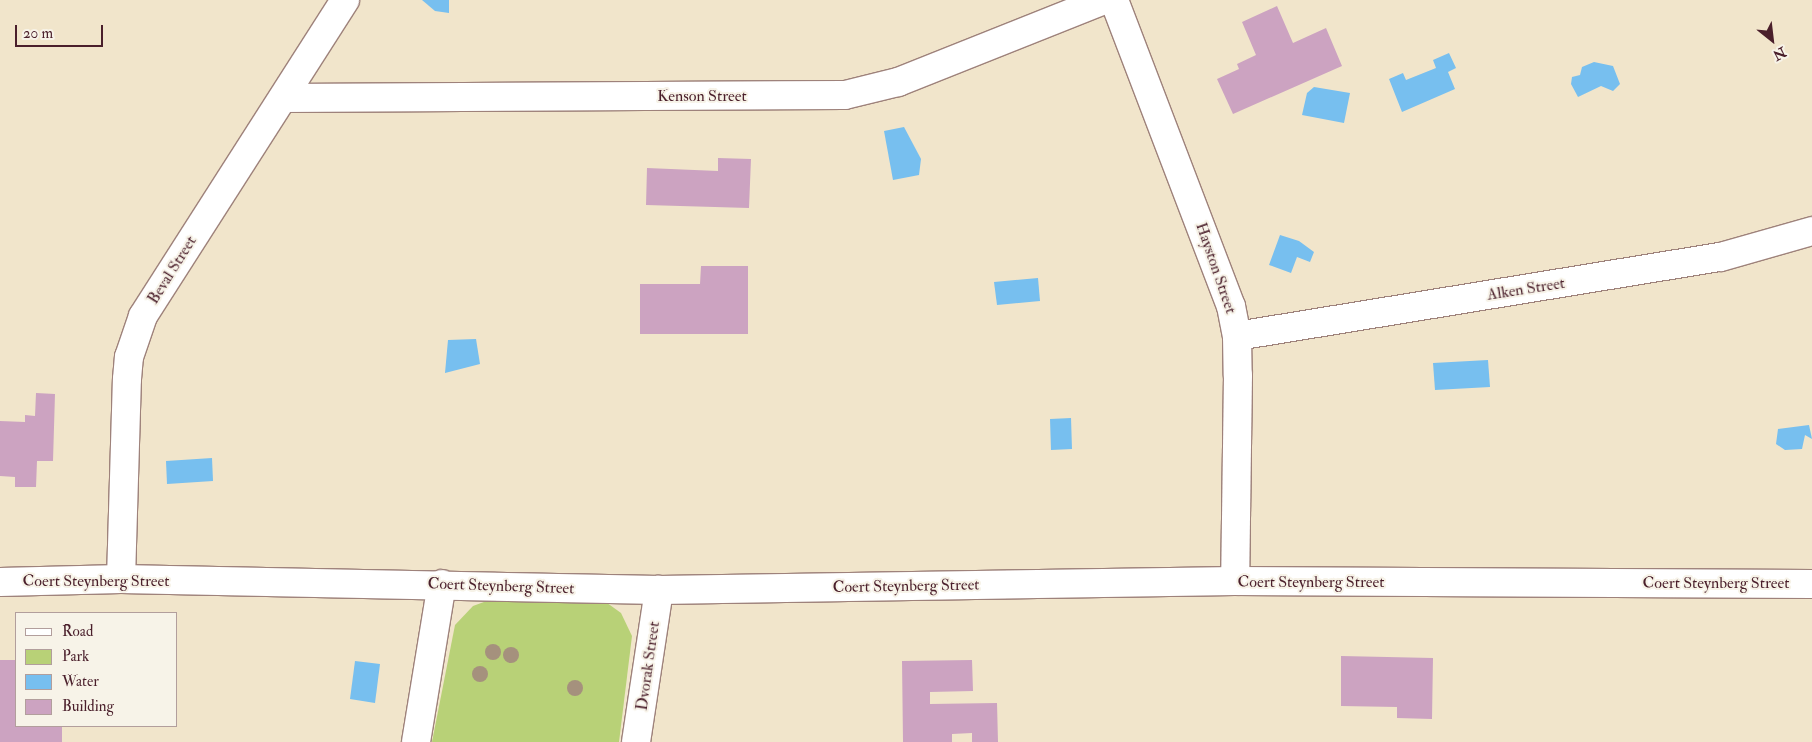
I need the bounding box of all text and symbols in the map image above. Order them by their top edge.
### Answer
scale bar [18,15,105,47]
north arrow [1747,15,1797,65]
text: 20 m [23,24,53,43]
text: N [1770,43,1789,64]
street label: Kenson Street [657,86,747,106]
street label: Hayston Street [1191,220,1241,316]
street label: Beval Street [144,232,200,308]
street label: Alken Street [1486,273,1566,305]
street label: Coert Steynberg Street [23,571,169,591]
street label: Coert Steynberg Street [1238,572,1384,592]
street label: Coert Steynberg Street [1643,573,1789,593]
street label: Coert Steynberg Street [427,574,575,598]
street label: Coert Steynberg Street [832,575,980,597]
legend [15,612,178,727]
street label: Dvorak Street [632,620,664,712]
text: Road [62,622,93,641]
text: Park [62,647,89,666]
text: Water [62,672,99,691]
text: Building [62,697,114,716]

